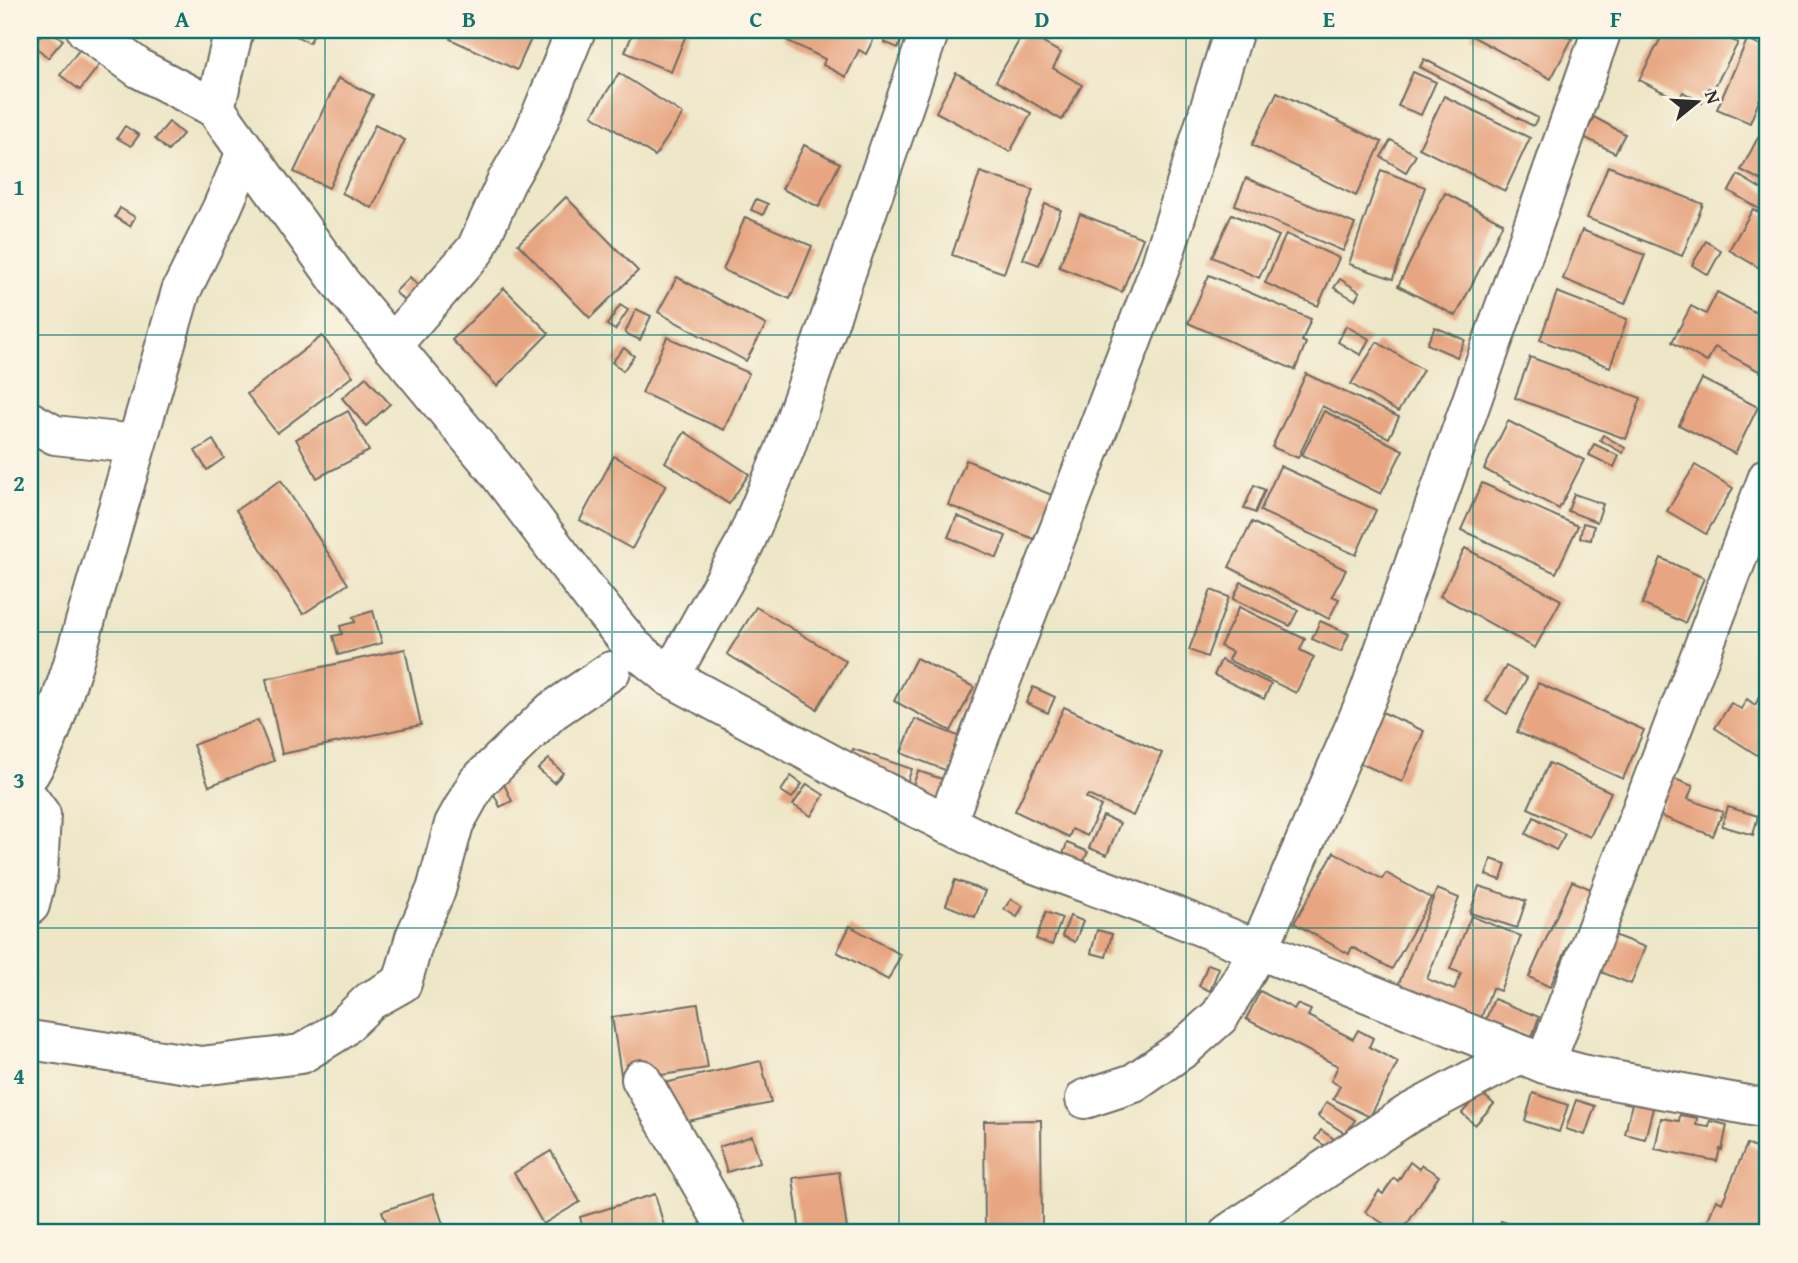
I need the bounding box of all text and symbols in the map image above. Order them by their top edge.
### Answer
text: A [175,2,190,35]
text: B [462,2,476,35]
text: C [749,2,763,35]
text: D [1035,2,1050,35]
text: E [1323,2,1335,35]
text: F [1610,2,1622,35]
north arrow [1661,66,1731,136]
text: N [1698,86,1729,107]
text: 1 [13,170,25,203]
text: 2 [13,466,25,499]
text: 3 [13,763,25,796]
text: 4 [13,1059,25,1092]

